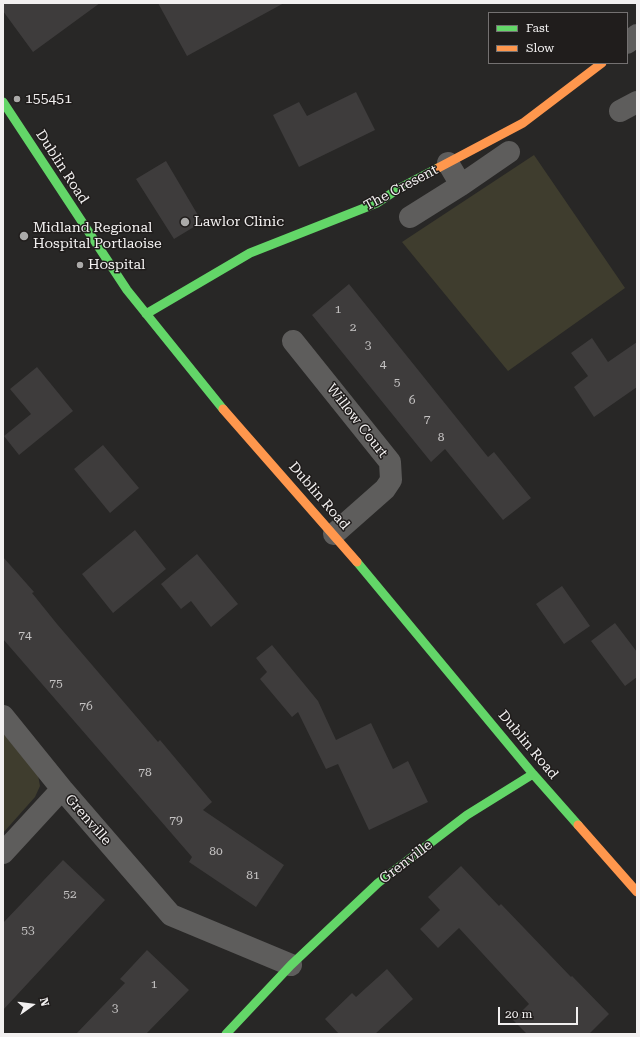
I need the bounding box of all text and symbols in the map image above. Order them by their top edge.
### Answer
legend [488,12,628,64]
text: Fast [526,21,549,35]
text: Slow [526,41,554,55]
place label: 155451 [25,91,72,107]
marker: 155451 [12,94,22,104]
street label: Dublin Road [32,127,92,207]
street label: The Cresent [361,161,441,215]
place label: Lawlor Clinic [194,214,284,230]
marker: Lawlor Clinic [179,216,191,228]
place label: Midland Regional Hospital Portlaoise [33,220,162,252]
marker: Midland Regional Hospital Portlaoise [18,230,30,242]
place label: Hospital [88,257,145,273]
marker: Hospital [75,260,85,270]
house number: 1 [335,302,341,316]
house number: 2 [350,320,356,334]
house number: 3 [365,338,371,352]
house number: 4 [380,357,386,371]
house number: 5 [394,375,400,389]
street label: Willow Court [323,381,391,461]
house number: 6 [409,393,415,407]
house number: 7 [424,412,430,426]
house number: 8 [438,430,444,444]
street label: Dublin Road [285,459,353,533]
house number: 74 [18,628,32,642]
house number: 75 [49,676,63,690]
house number: 76 [79,699,93,713]
street label: Dublin Road [494,707,562,783]
house number: 78 [138,765,152,779]
street label: Grenville [61,791,115,849]
house number: 79 [169,813,183,827]
street label: Grenville [376,837,436,887]
house number: 80 [209,844,223,858]
house number: 81 [246,868,260,882]
house number: 52 [63,887,77,901]
house number: 53 [21,923,35,937]
house number: 1 [151,977,157,991]
north arrow [12,985,52,1025]
text: N [37,996,51,1008]
scale bar [500,999,580,1025]
house number: 3 [112,1001,118,1015]
text: 20 m [505,1007,532,1021]

